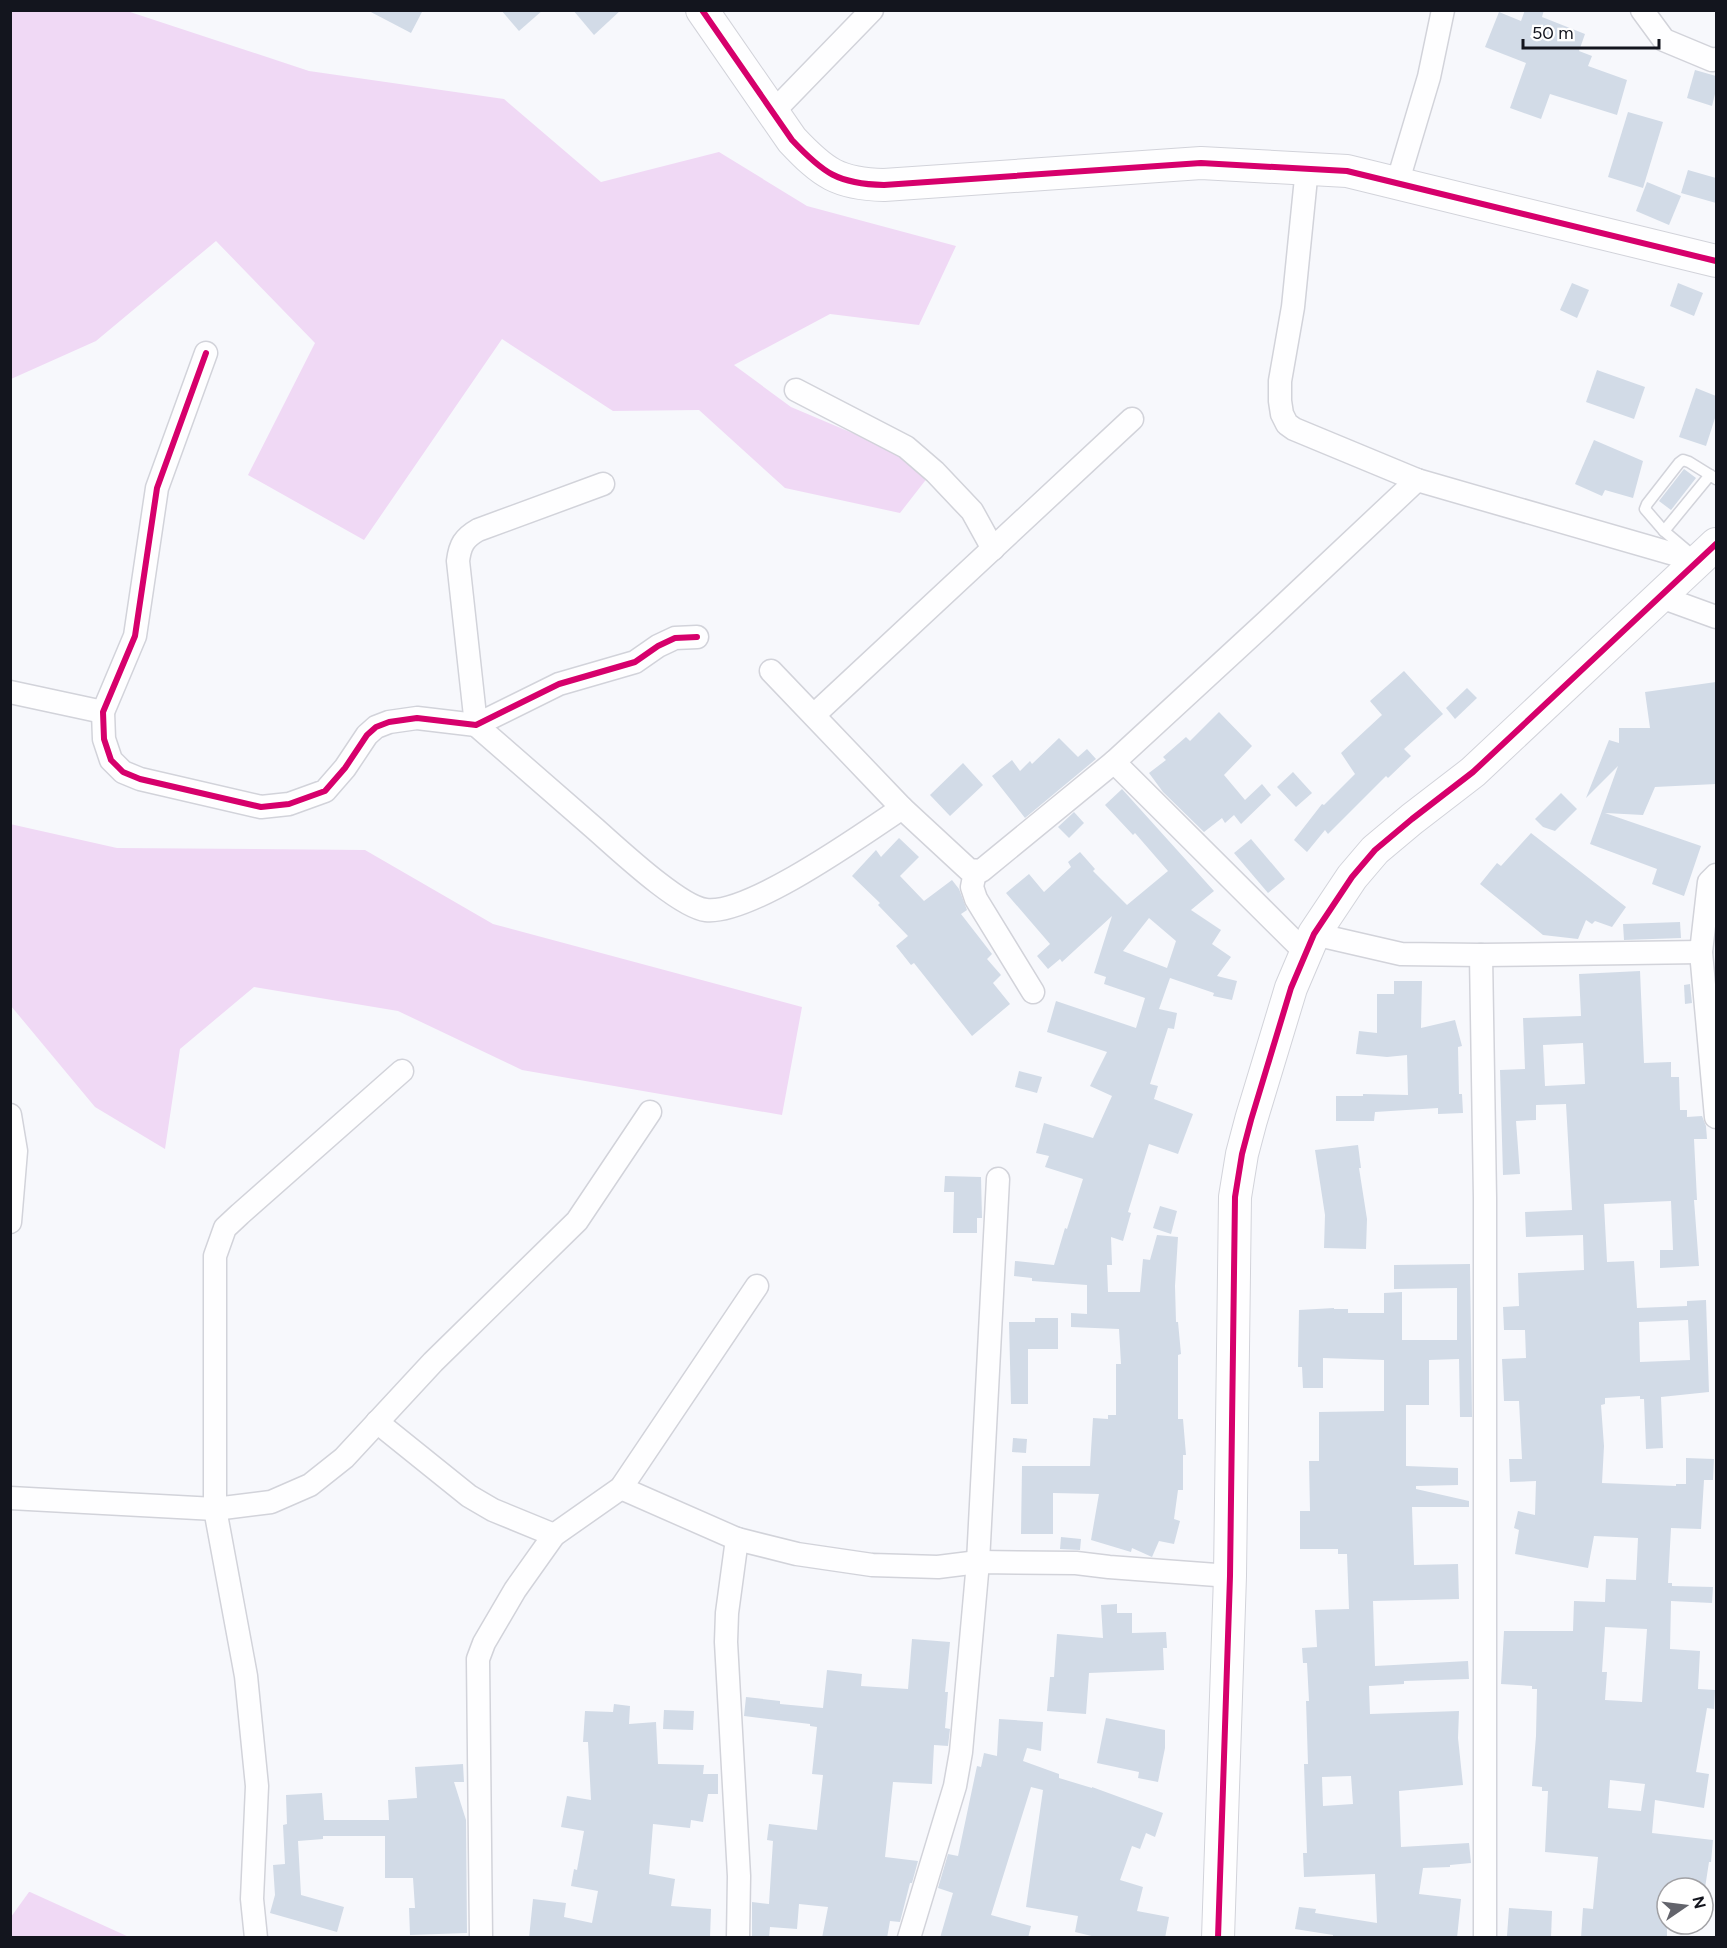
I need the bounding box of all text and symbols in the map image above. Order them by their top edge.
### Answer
scale bar [1523,12,1660,50]
text: 50 m [1532,22,1574,44]
north arrow [1655,1876,1715,1936]
text: N [1688,1894,1710,1911]

